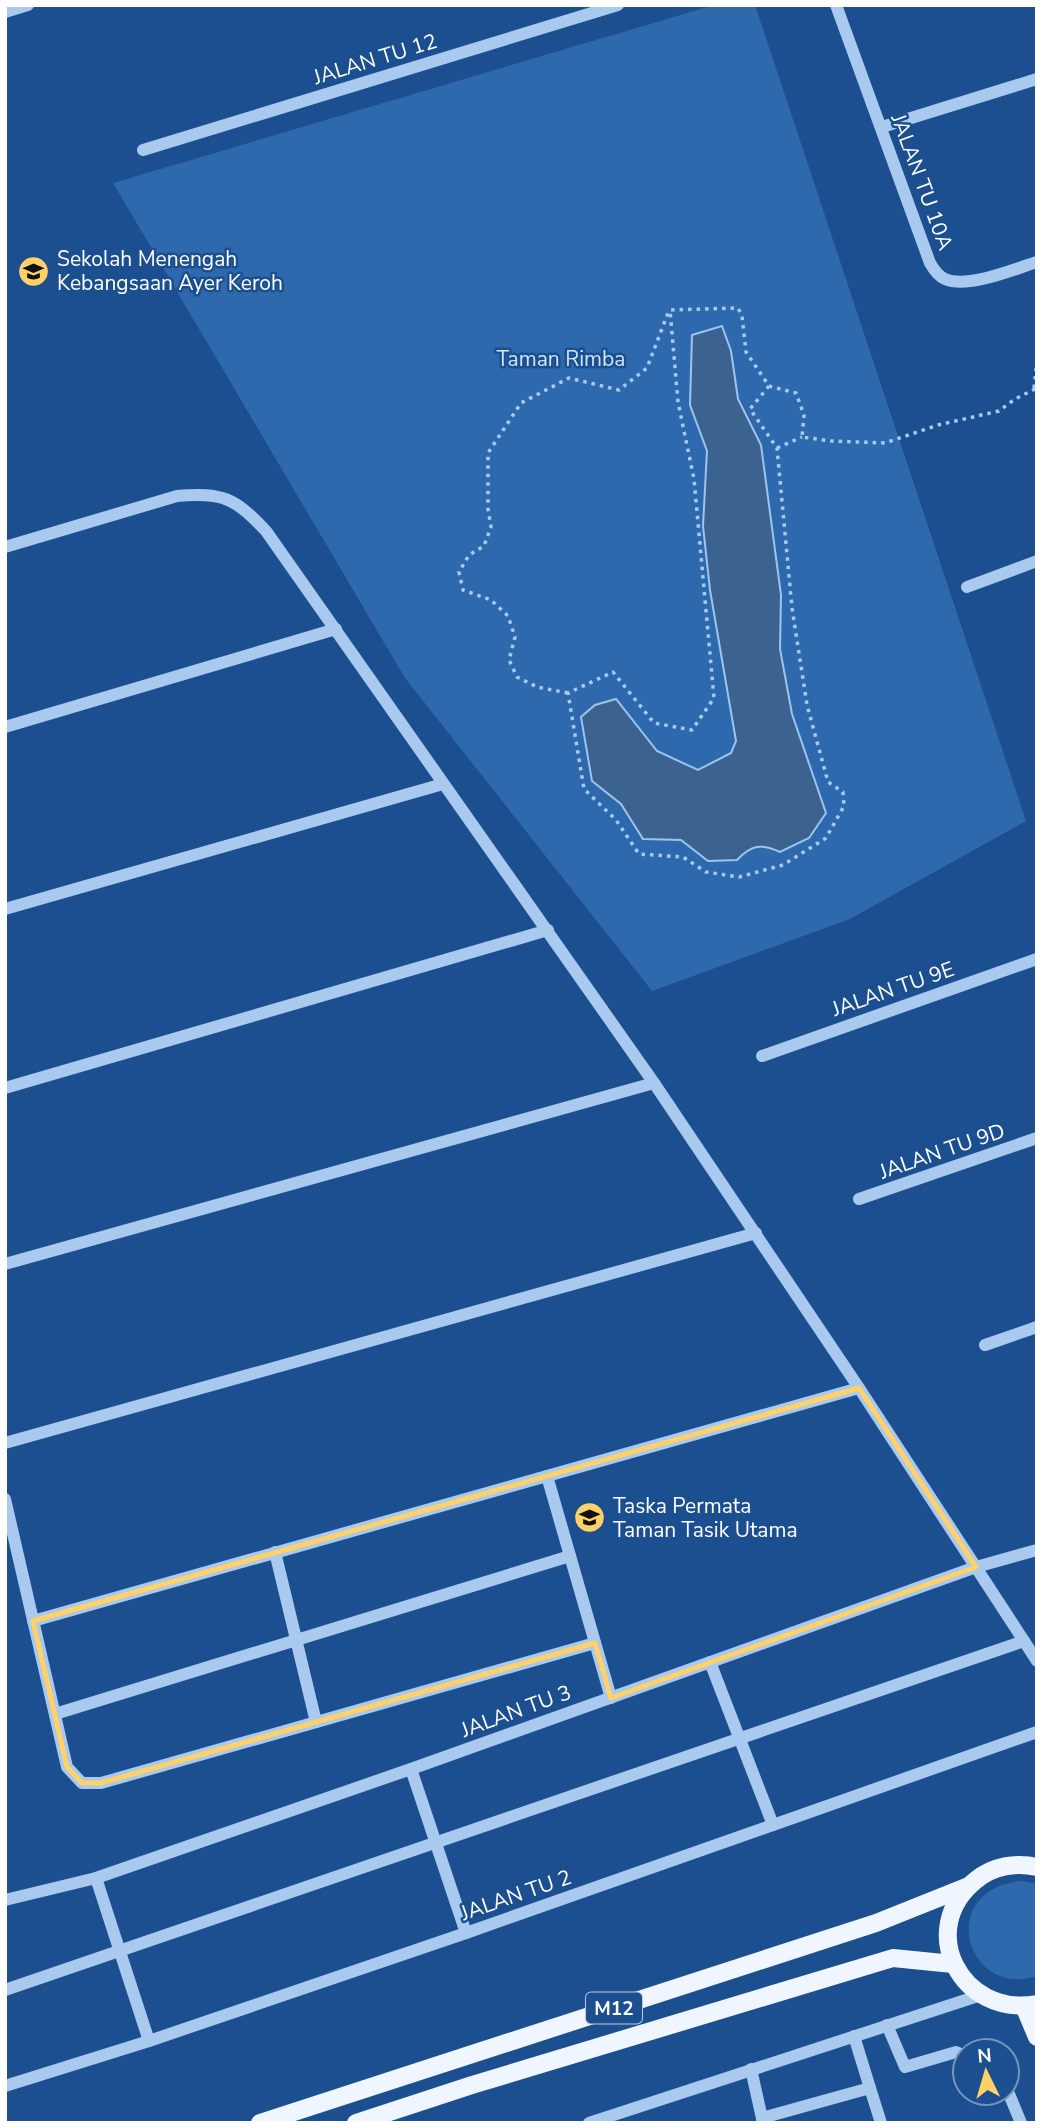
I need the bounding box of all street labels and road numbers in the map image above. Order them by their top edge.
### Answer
street label: JALAN TU 12 [309,27,440,91]
street label: JALAN TU 10A [884,109,960,254]
street label: JALAN TU 9E [827,955,958,1023]
street label: JALAN TU 9D [875,1116,1008,1186]
street label: JALAN TU 3 [456,1678,575,1744]
street label: JALAN TU 2 [456,1863,575,1927]
road number: M12 [586,1992,642,2024]

